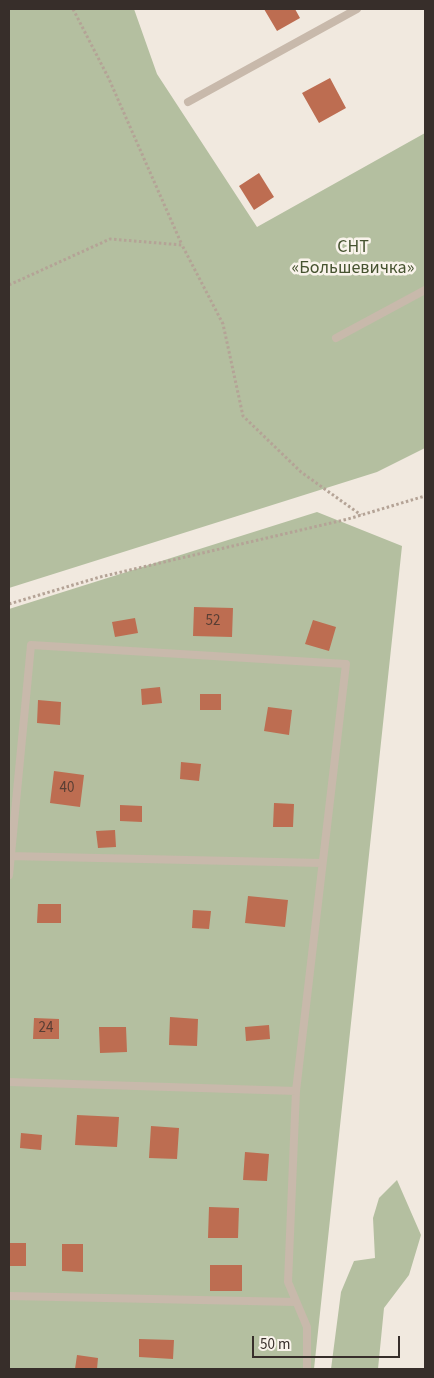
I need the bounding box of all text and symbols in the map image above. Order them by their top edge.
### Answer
park label: СНТ «Большевичка» [292,237,414,280]
house number: 52 [206,613,220,631]
house number: 40 [60,780,74,798]
house number: 24 [39,1020,53,1038]
scale bar [254,1326,402,1358]
text: 50 m [260,1334,290,1355]

